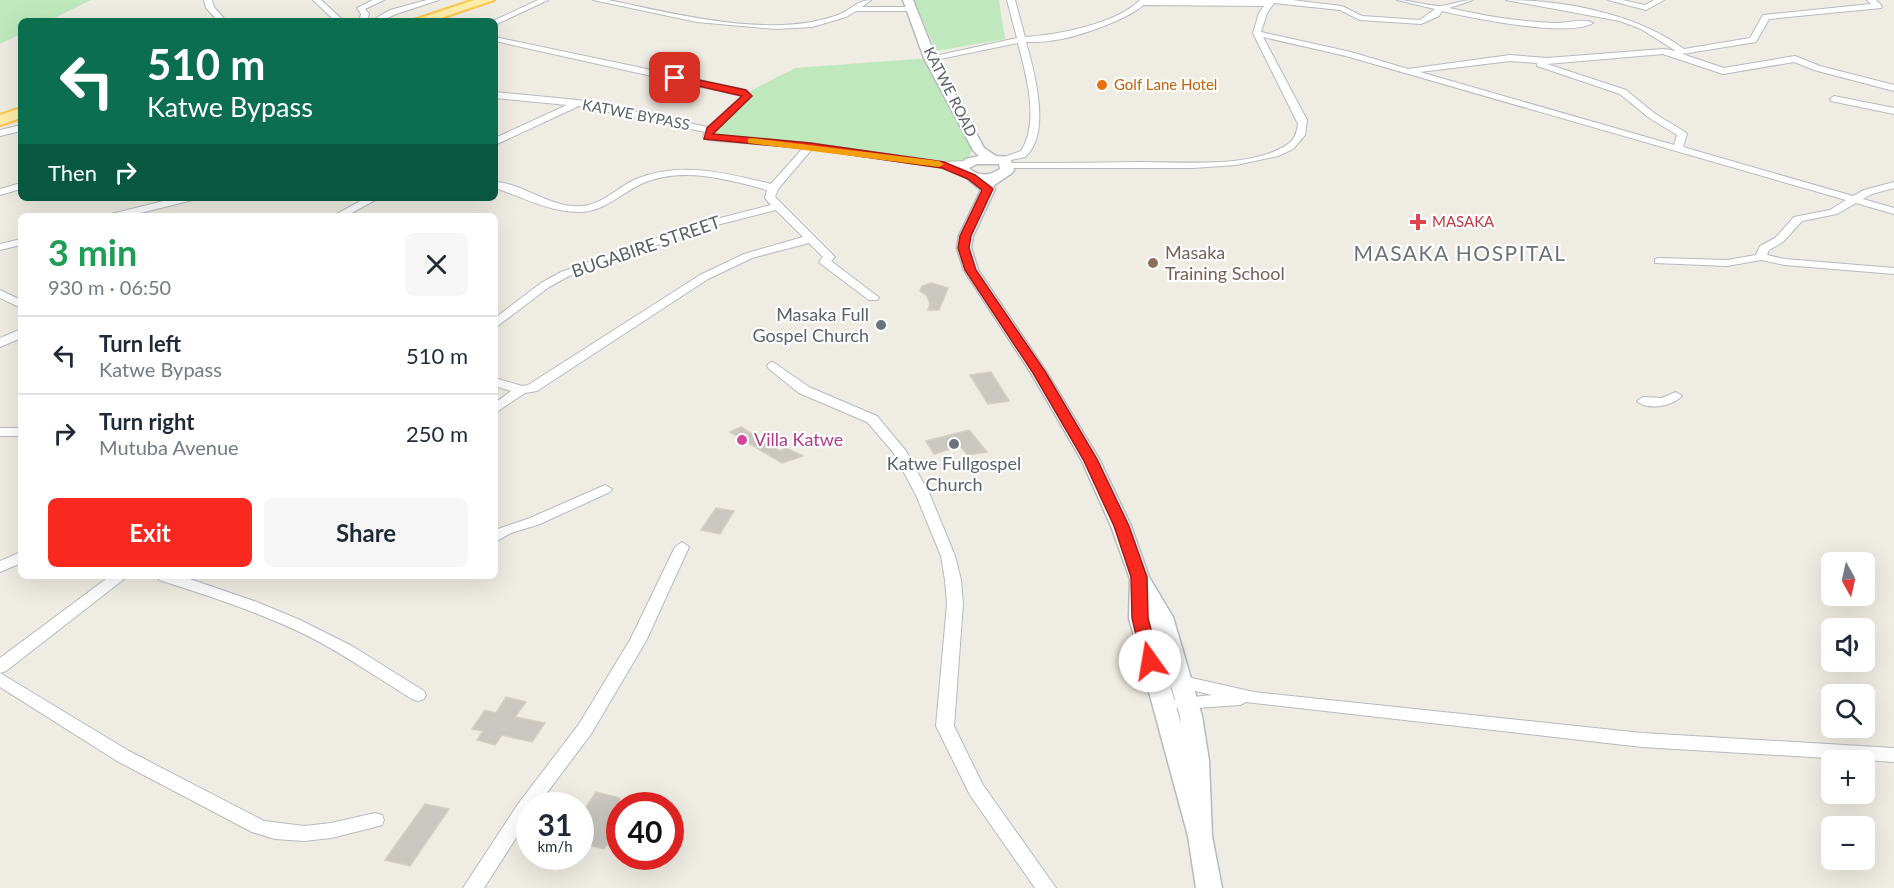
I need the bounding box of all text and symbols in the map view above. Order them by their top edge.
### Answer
text: 510 m [147,39,265,89]
icon: left [48,42,126,120]
street label: KATWE ROAD [921,44,981,140]
pin [649,52,700,103]
icon: arrive [658,61,691,94]
place label: Golf Lane Hotel [1114,75,1217,93]
marker: Golf Lane Hotel [1095,78,1109,92]
text: Katwe Bypass [147,90,313,123]
street label: KATWE BYPASS [581,95,692,133]
icon: right [109,156,142,189]
text: Then [48,159,97,186]
street label: BUGABIRE STREET [568,210,723,282]
place label: MASAKA [1432,212,1495,230]
marker: MASAKA [1409,213,1427,231]
text: 3 min [48,230,137,274]
button: close [405,233,468,296]
district label: MASAKA HOSPITAL [1353,240,1567,265]
place label: Masaka Training School [1165,241,1285,284]
marker: Masaka Training School [1146,256,1160,270]
text: 930 m · 06:50 [48,275,171,299]
place label: Masaka Full Gospel Church [753,303,869,346]
marker: Masaka Full Gospel Church [874,318,888,332]
text: Turn left [99,330,181,357]
icon: left [48,339,81,372]
text: 510 m [406,342,468,369]
text: Katwe Bypass [99,357,222,381]
text: Turn right [99,408,194,435]
icon: right [48,417,81,450]
text: 250 m [406,420,468,447]
place label: Villa Katwe [754,428,843,450]
marker: Villa Katwe [735,433,749,447]
text: Mutuba Avenue [99,435,239,459]
marker: Katwe Fullgospel Church [947,437,961,451]
place label: Katwe Fullgospel Church [887,452,1021,495]
button: Exit [48,498,252,567]
button: Share [264,498,468,567]
north arrow [1821,552,1875,606]
map controls [1821,552,1875,870]
button: sound [1821,618,1875,672]
position arrow [1118,629,1182,693]
button: search [1821,684,1875,738]
button: + [1821,750,1875,804]
speed limit sign: 40 [606,792,684,870]
text: 31 [538,806,572,842]
button: − [1821,816,1875,870]
text: km/h [537,837,573,855]

